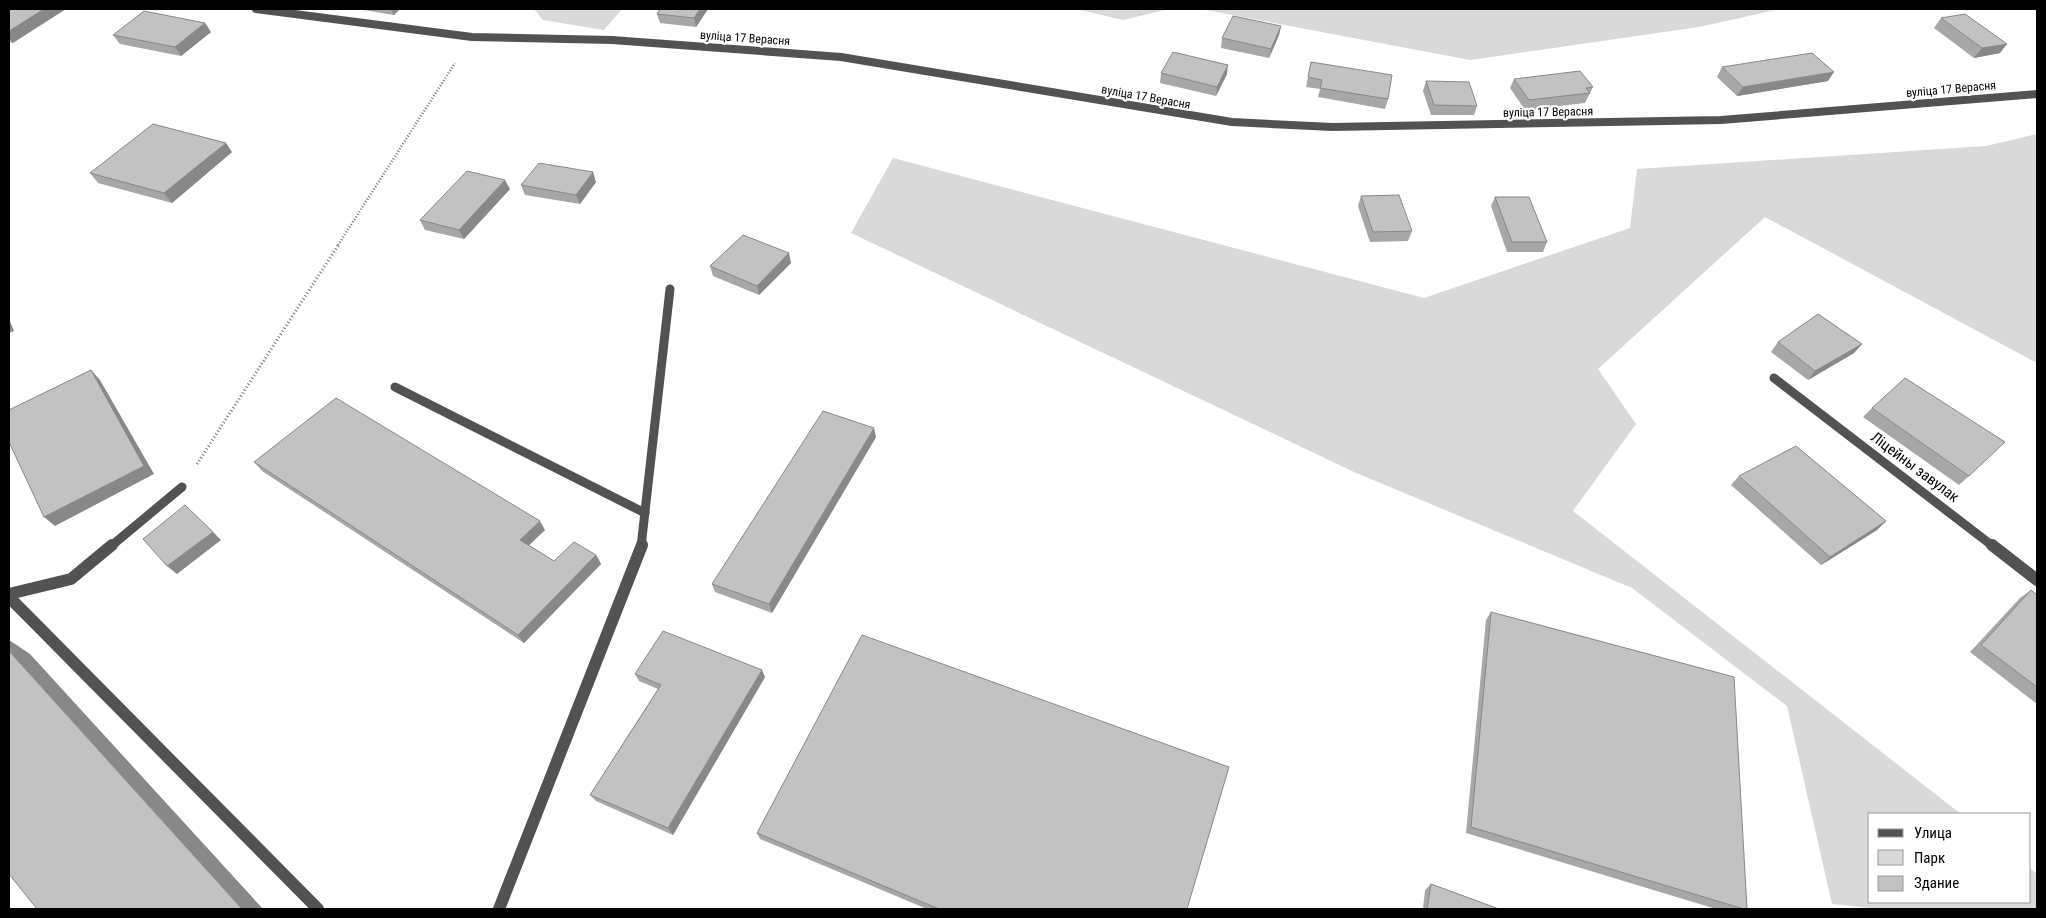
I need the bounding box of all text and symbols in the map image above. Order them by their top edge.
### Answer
street label: вуліца 17 Верасня [699,28,791,48]
street label: вуліца 17 Верасня [1905,78,1997,100]
street label: вуліца 17 Верасня [1100,82,1192,112]
street label: вуліца 17 Верасня [1503,104,1593,120]
street label: Ліцейны завулак [1867,428,1963,506]
legend [1868,813,2031,903]
text: Улица [1914,824,1952,842]
text: Парк [1914,849,1945,867]
text: Здание [1914,874,1959,892]

